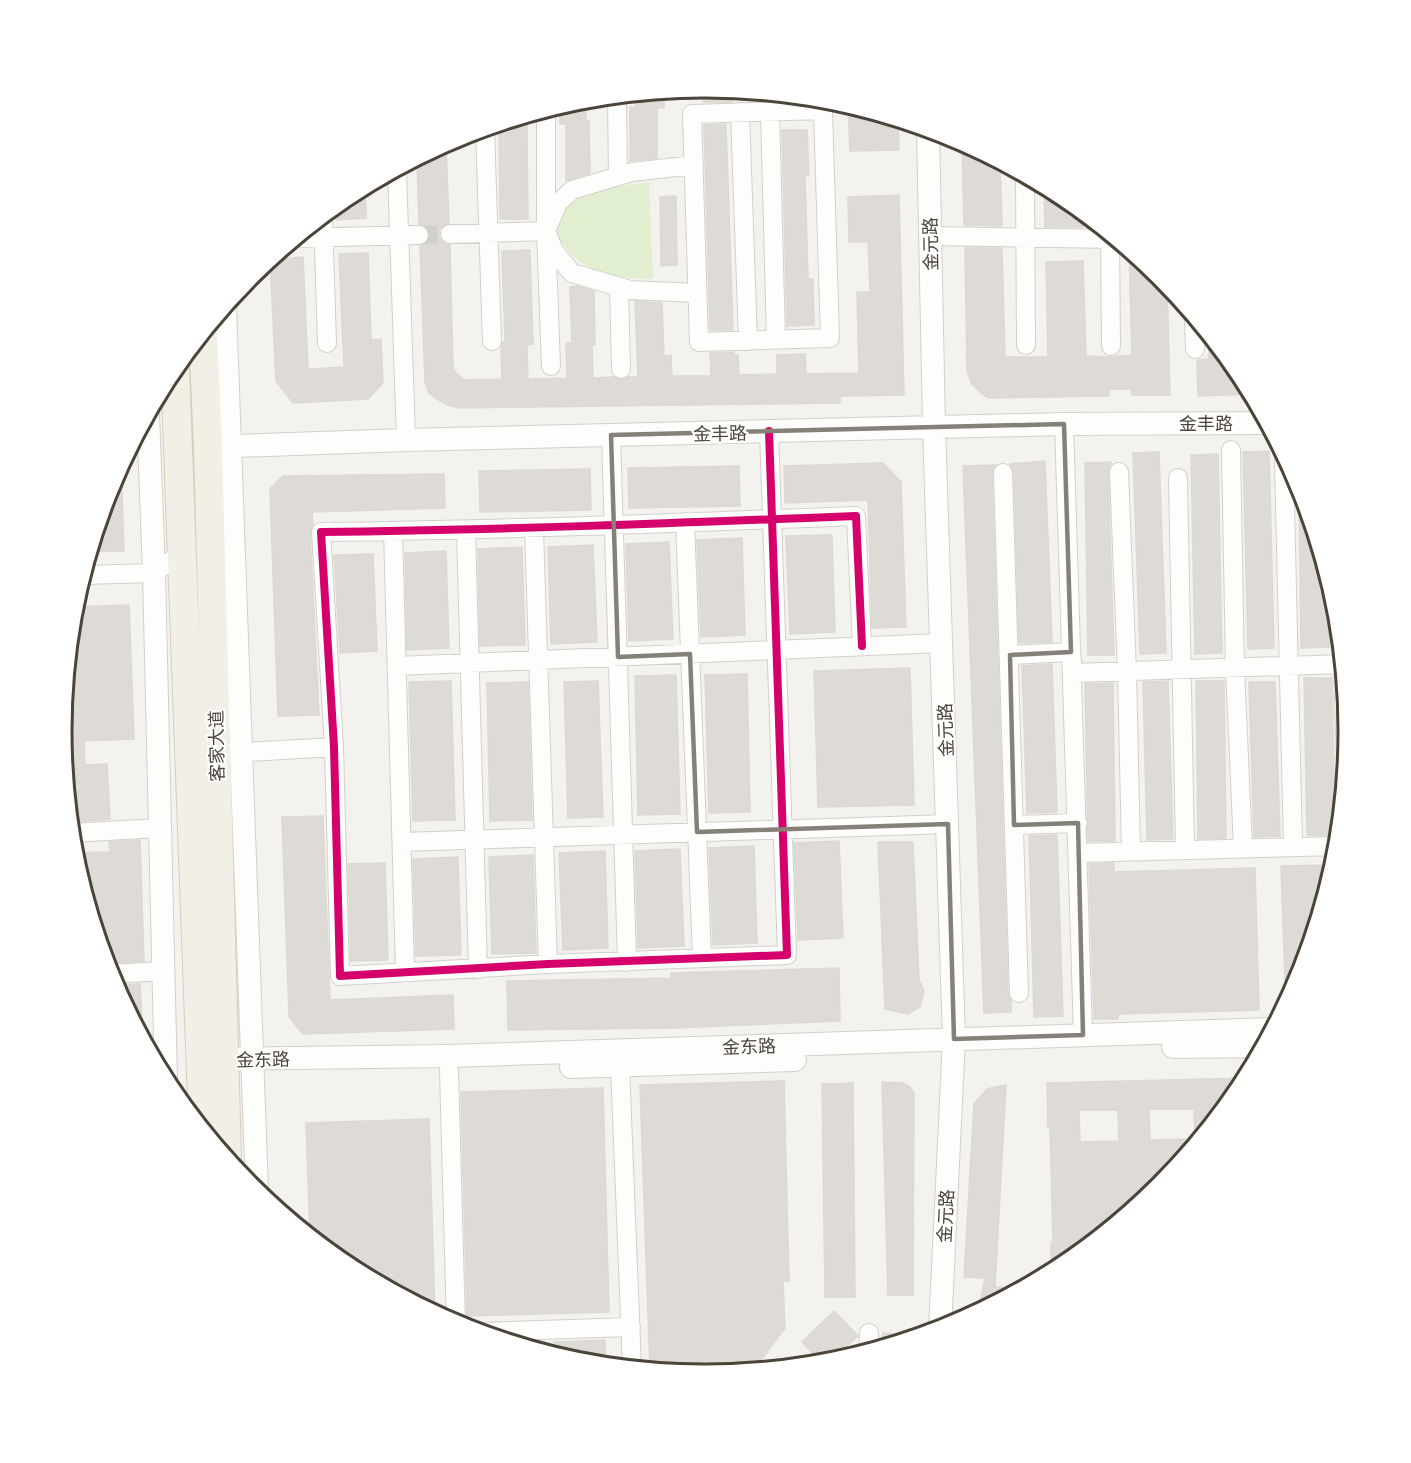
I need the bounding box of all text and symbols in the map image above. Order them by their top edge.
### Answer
street label: 金元路 [919,217,941,271]
street label: 金丰路 [1179,412,1233,434]
street label: 金丰路 [693,422,747,444]
street label: 金元路 [933,703,957,757]
street label: 客家大道 [204,710,228,782]
street label: 金东路 [722,1034,776,1058]
street label: 金东路 [236,1048,290,1070]
street label: 金元路 [933,1188,957,1244]

